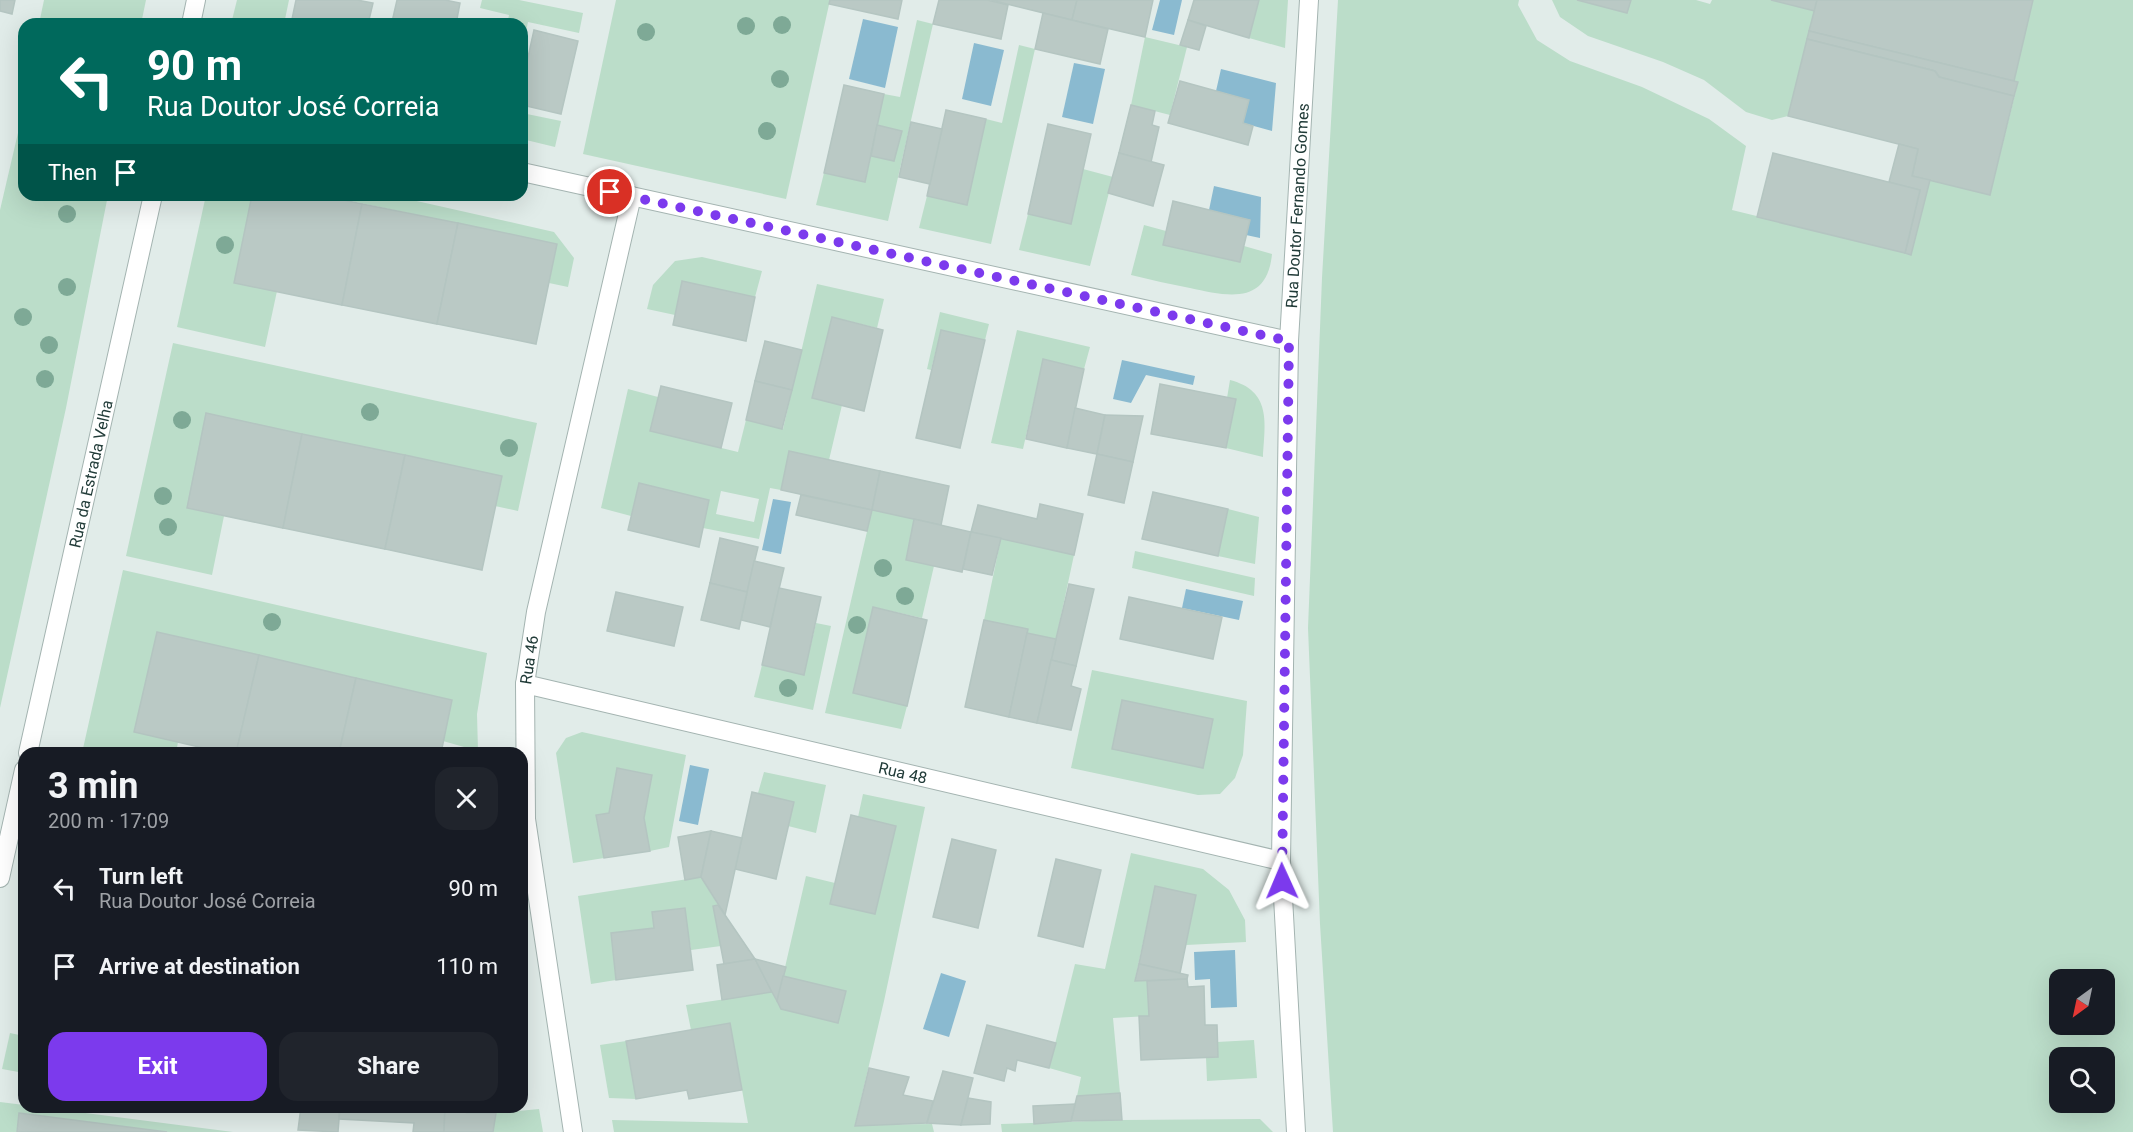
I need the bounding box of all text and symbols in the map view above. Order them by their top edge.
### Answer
text: 90 m [147,41,242,90]
icon: left [48,42,126,120]
text: Rua Doutor José Correia [147,91,440,123]
street label: Rua Doutor Fernando Gomes [1282,103,1313,309]
icon: arrive [109,156,142,189]
text: Then [48,160,97,185]
pin [584,166,635,217]
icon: arrive [593,175,626,208]
street label: Rua da Estrada Velha [65,398,117,550]
street label: Rua 46 [516,634,542,686]
street label: Rua 48 [876,758,929,788]
text: 3 min [48,765,139,807]
button: close [435,767,498,830]
text: 200 m · 17:09 [48,809,169,833]
position arrow [1250,849,1314,913]
text: Turn left [99,864,183,889]
icon: left [48,872,81,905]
text: 90 m [449,876,498,901]
text: Rua Doutor José Correia [99,889,316,913]
icon: arrive [48,950,81,983]
text: Arrive at destination [99,954,300,979]
text: 110 m [436,954,498,979]
north arrow [2049,969,2115,1035]
map controls [2049,969,2115,1113]
button: Exit [48,1032,267,1101]
button: Share [279,1032,498,1101]
button: search [2049,1047,2115,1113]

